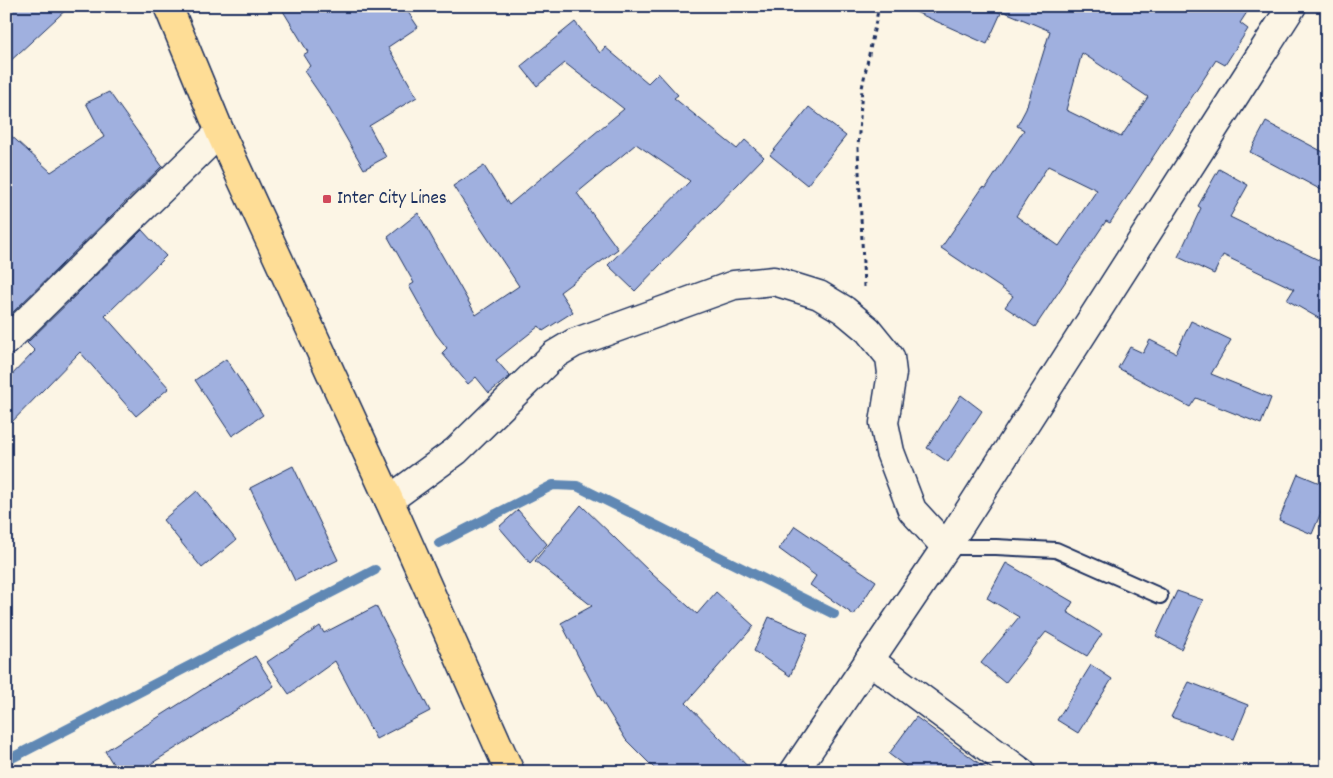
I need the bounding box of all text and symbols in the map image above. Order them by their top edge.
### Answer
place label: Inter City Lines [337,186,447,213]
marker: Inter City Lines [321,193,333,205]

